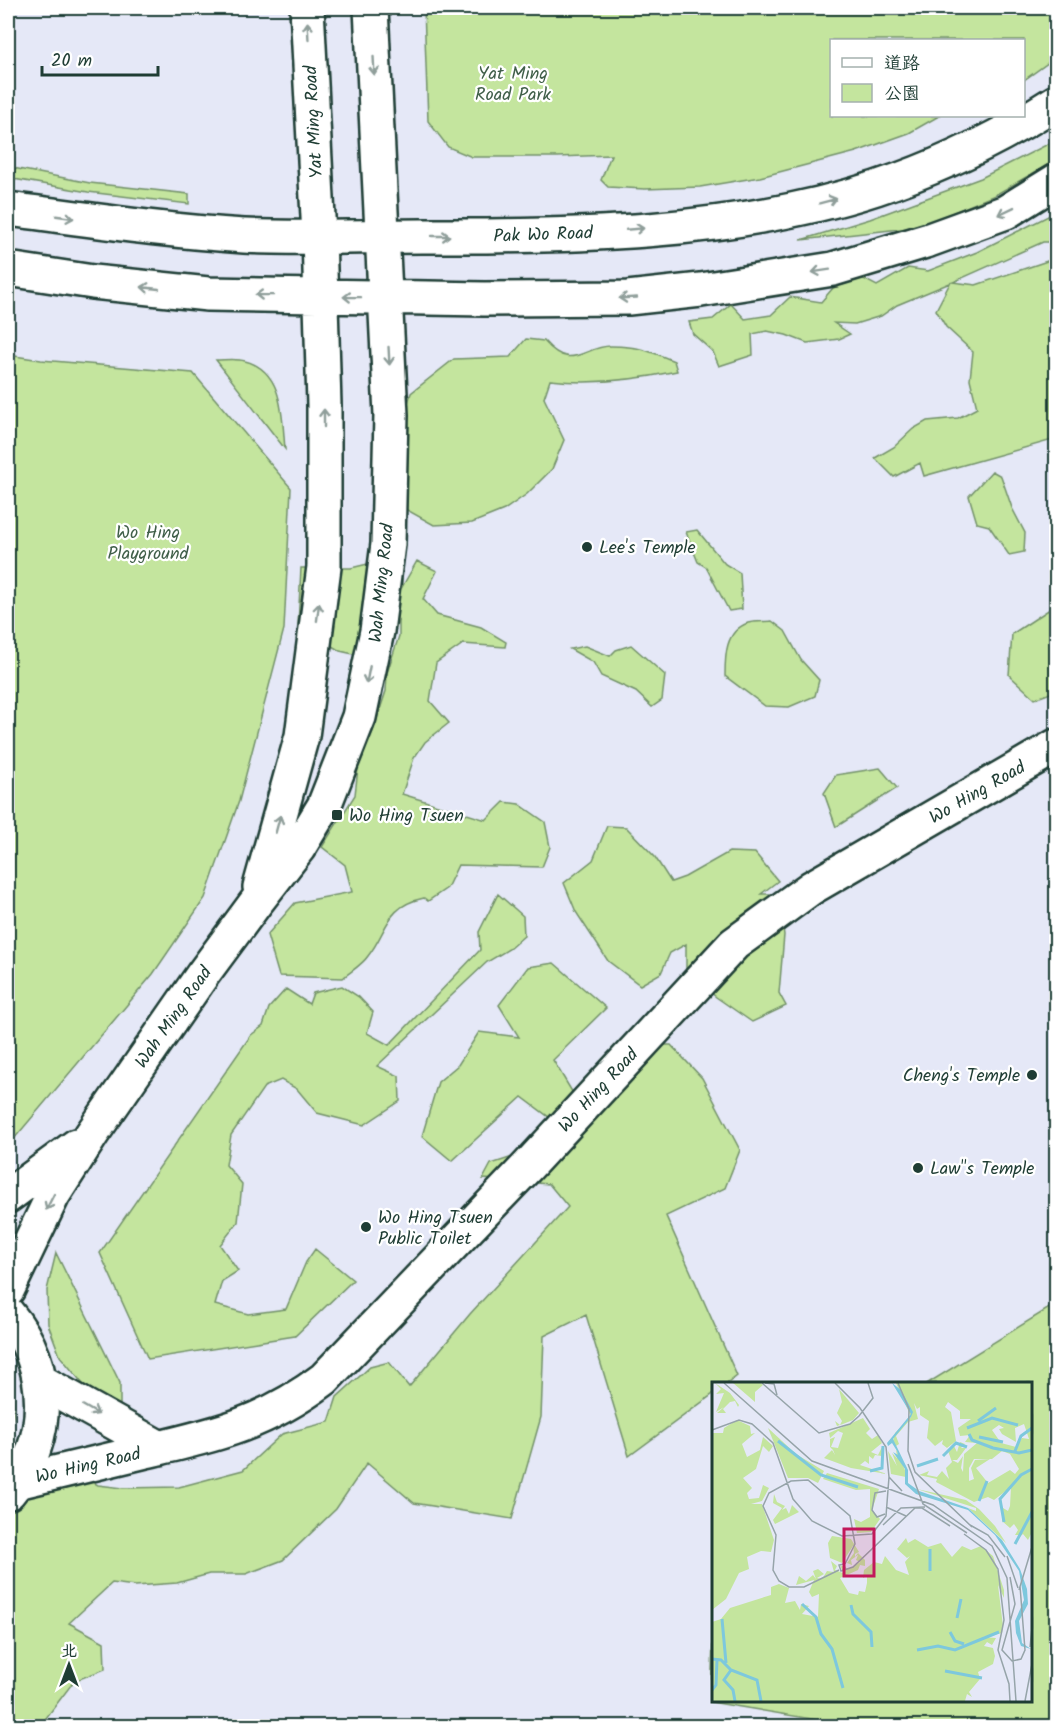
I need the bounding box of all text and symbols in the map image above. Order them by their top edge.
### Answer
one-way arrow [303,22,314,42]
scale bar [42,39,158,77]
legend [830,39,1025,117]
text: 20 m [51,47,92,76]
text: 道路 [884,50,920,79]
one-way arrow [369,55,380,75]
park label: Yat Ming Road Park [475,60,552,110]
street label: Yat Ming Road [297,64,332,179]
text: 公園 [884,80,920,109]
one-way arrow [818,194,837,206]
one-way arrow [998,205,1016,217]
one-way arrow [55,211,75,222]
street label: Pak Wo Road [493,219,594,252]
one-way arrow [625,223,645,234]
one-way arrow [430,230,450,242]
one-way arrow [812,266,832,277]
one-way arrow [141,282,161,293]
one-way arrow [255,289,275,301]
one-way arrow [343,291,363,303]
one-way arrow [619,292,639,303]
one-way arrow [383,345,394,365]
one-way arrow [318,408,330,428]
park label: Wo Hing Playground [108,519,189,569]
street label: Wah Ming Road [362,521,403,644]
place label: Lee's Temple [599,534,696,563]
marker: Lee's Temple [580,540,594,554]
one-way arrow [312,603,323,623]
one-way arrow [362,665,373,684]
street label: Wo Hing Road [924,753,1032,833]
place label: Wo Hing Tsuen [349,802,464,831]
marker: Wo Hing Tsuen [330,808,344,822]
one-way arrow [273,815,284,834]
street label: Wah Ming Road [128,960,221,1075]
street label: Wo Hing Road [552,1041,647,1140]
place label: Cheng's Temple [903,1062,1020,1091]
marker: Cheng's Temple [1025,1068,1039,1082]
place label: Law"s Temple [930,1155,1034,1184]
marker: Law"s Temple [911,1161,925,1175]
one-way arrow [44,1192,55,1210]
place label: Wo Hing Tsuen Public Toilet [378,1204,493,1254]
marker: Wo Hing Tsuen Public Toilet [359,1220,373,1234]
inset map [712,1382,1031,1701]
one-way arrow [82,1404,99,1416]
street label: Wo Hing Road [33,1440,145,1493]
north arrow [39,1635,99,1695]
text: 北 [61,1639,77,1664]

